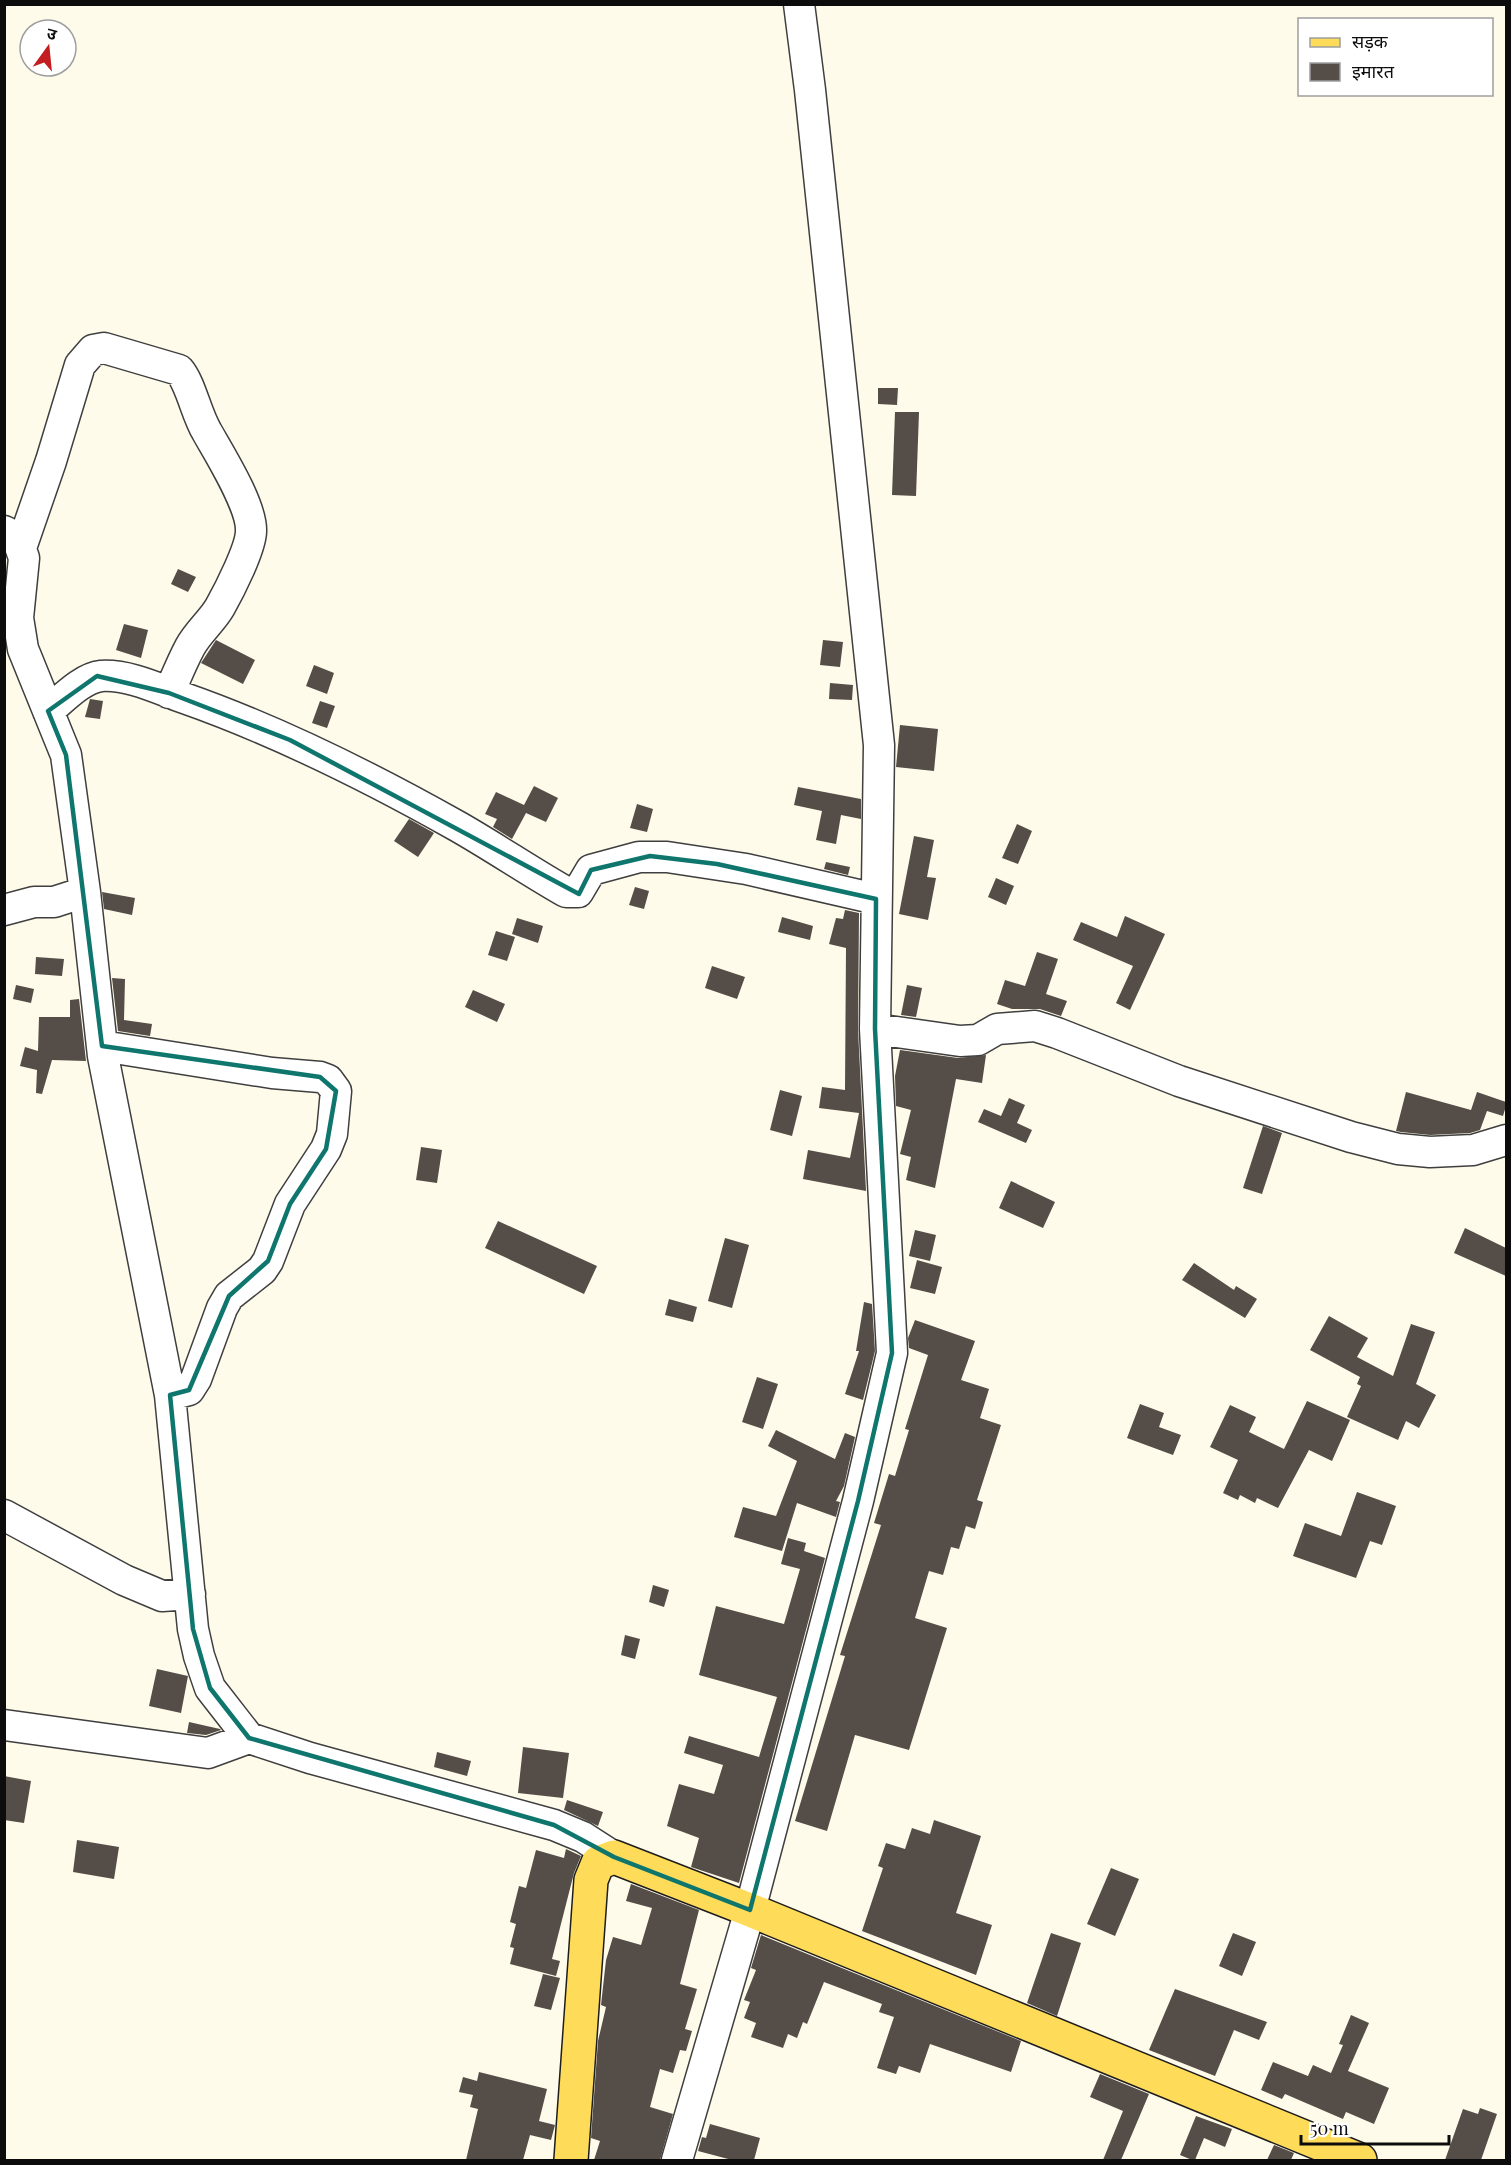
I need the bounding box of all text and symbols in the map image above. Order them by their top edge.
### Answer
north arrow [18,18,78,78]
legend [1298,18,1493,96]
text: उ [45,22,60,45]
text: सड़क [1352,29,1389,53]
text: इमारत [1352,59,1395,83]
scale bar [1301,2108,1450,2146]
text: 50 m [1310,2116,1349,2140]

